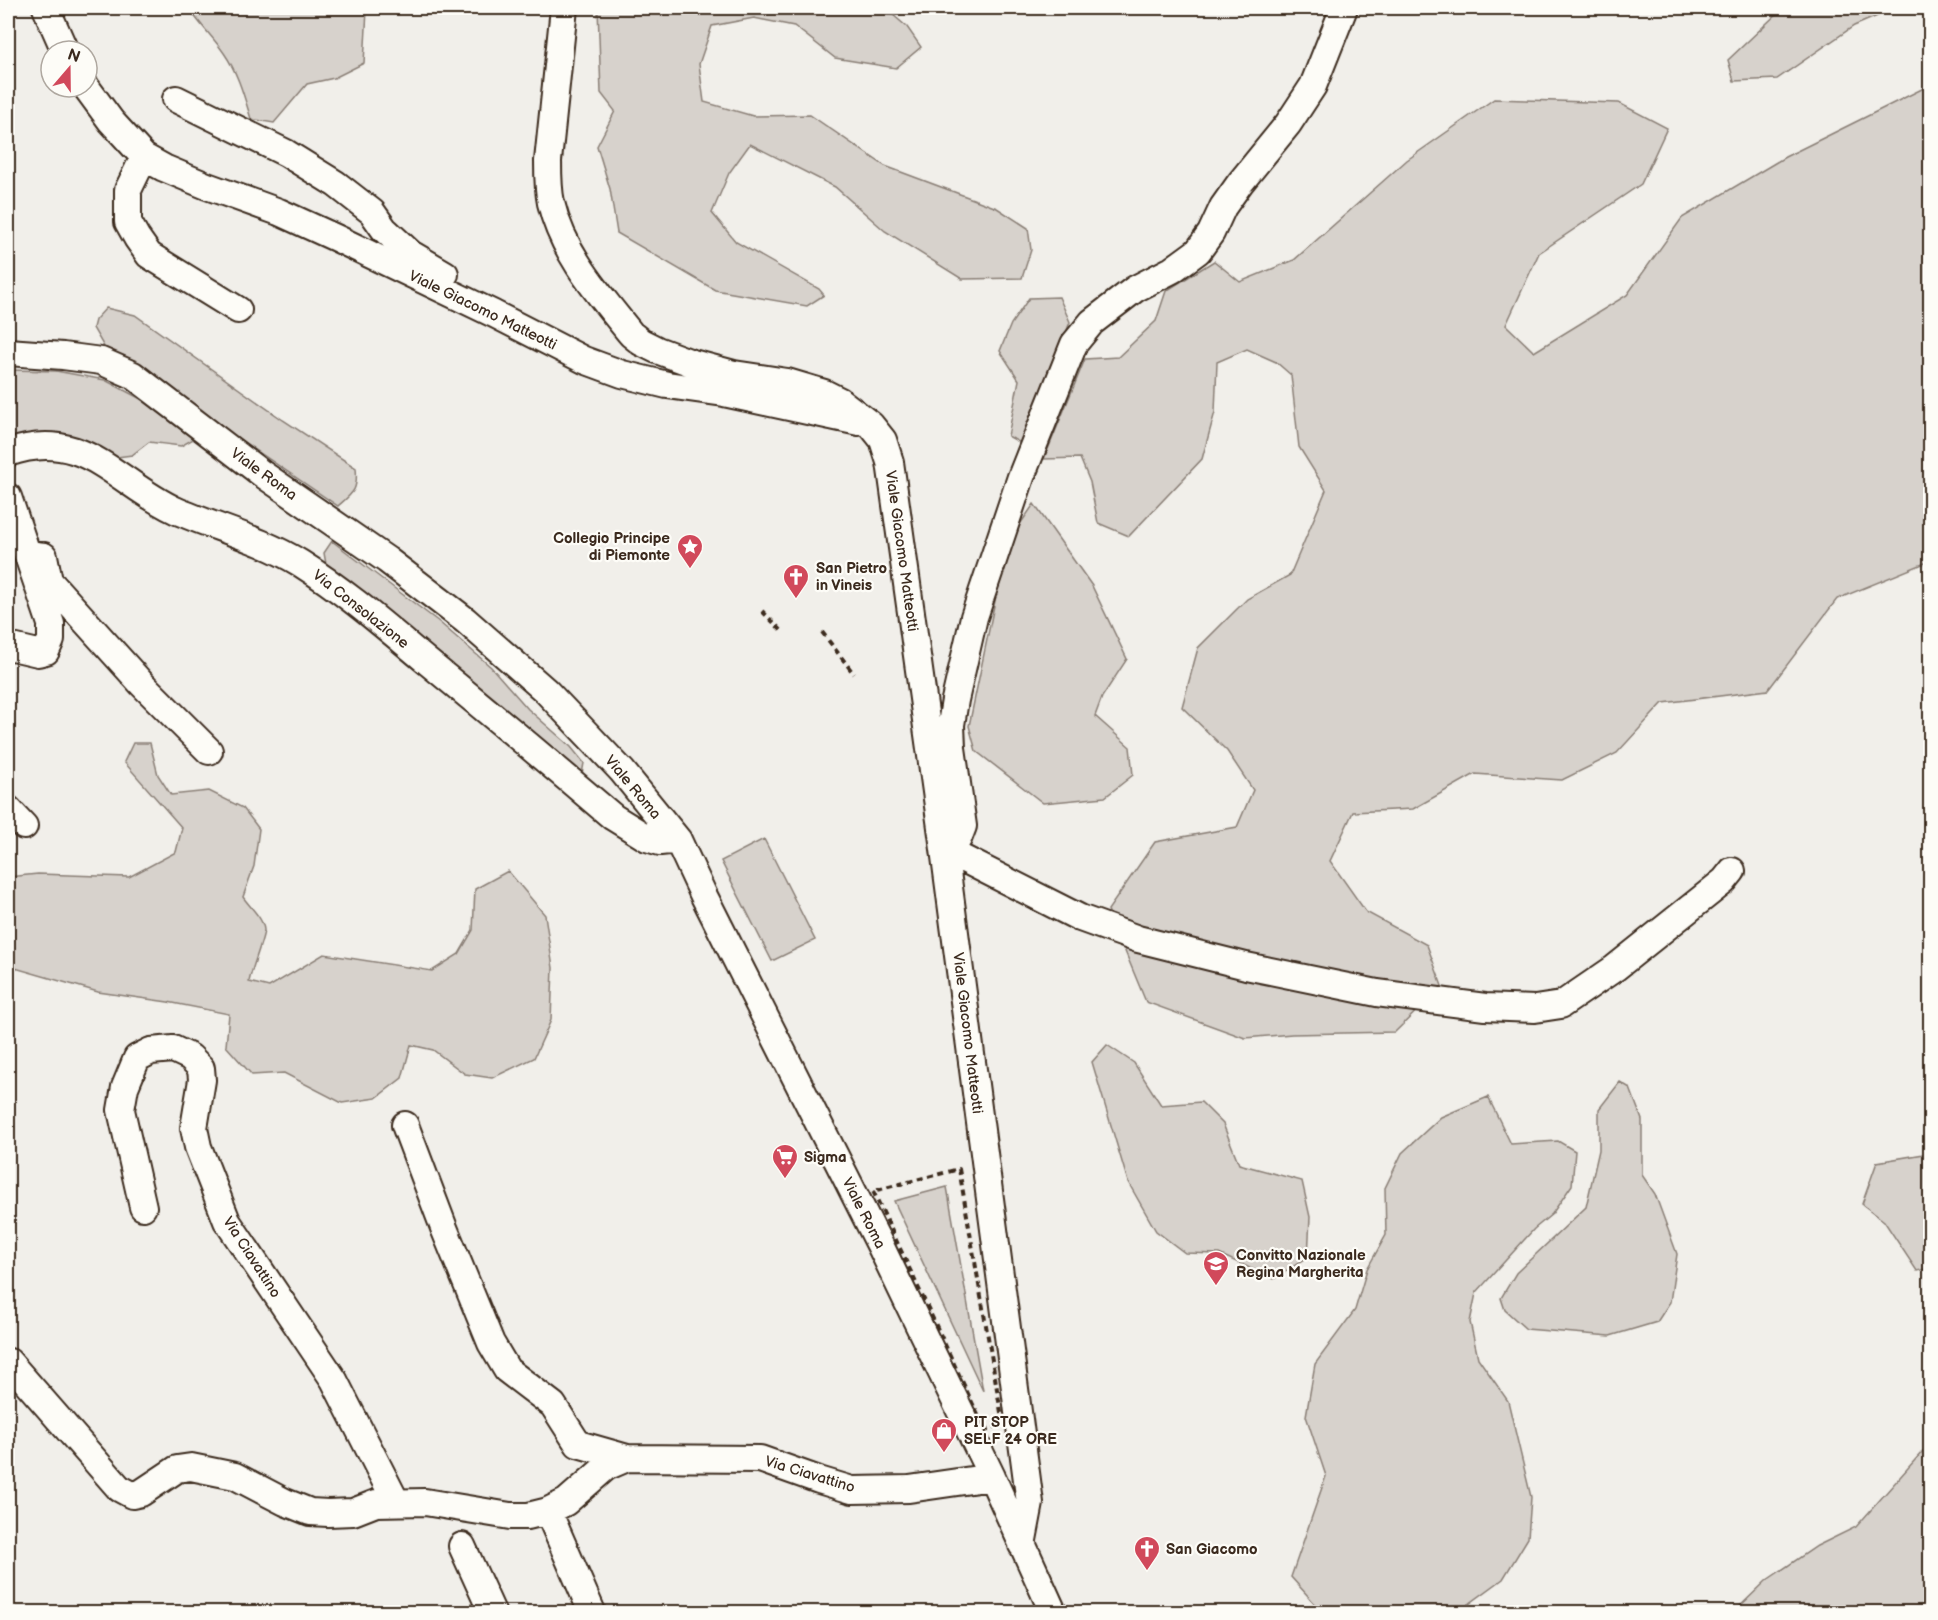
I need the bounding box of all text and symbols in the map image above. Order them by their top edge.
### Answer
north arrow [39,39,99,99]
text: N [65,45,83,67]
street label: Viale Giacomo Matteotti [406,266,560,355]
street label: Viale Roma [227,444,301,505]
street label: Viale Giacomo Matteotti [881,469,922,633]
place label: Collegio Principe di Piemonte [553,529,670,565]
place icon: Collegio Principe di Piemonte [675,532,705,570]
place label: San Pietro in Vineis [816,559,887,595]
church icon: San Pietro in Vineis [781,562,811,600]
street label: Via Consolazione [309,566,413,653]
street label: Viale Roma [600,752,665,823]
street label: Viale Giacomo Matteotti [948,951,987,1115]
supermarket icon: Sigma [770,1142,800,1180]
place label: Sigma [804,1148,847,1167]
street label: Viale Roma [837,1174,890,1252]
street label: Via Ciavattino [218,1213,285,1302]
place label: Convitto Nazionale Regina Margherita [1236,1246,1366,1282]
school or university icon: Convitto Nazionale Regina Margherita [1201,1249,1231,1287]
place label: PIT STOP SELF 24 ORE [964,1413,1057,1449]
shop icon: PIT STOP SELF 24 ORE [929,1416,959,1454]
street label: Via Ciavattino [763,1452,857,1497]
church icon: San Giacomo [1132,1534,1162,1572]
place label: San Giacomo [1166,1540,1258,1559]

